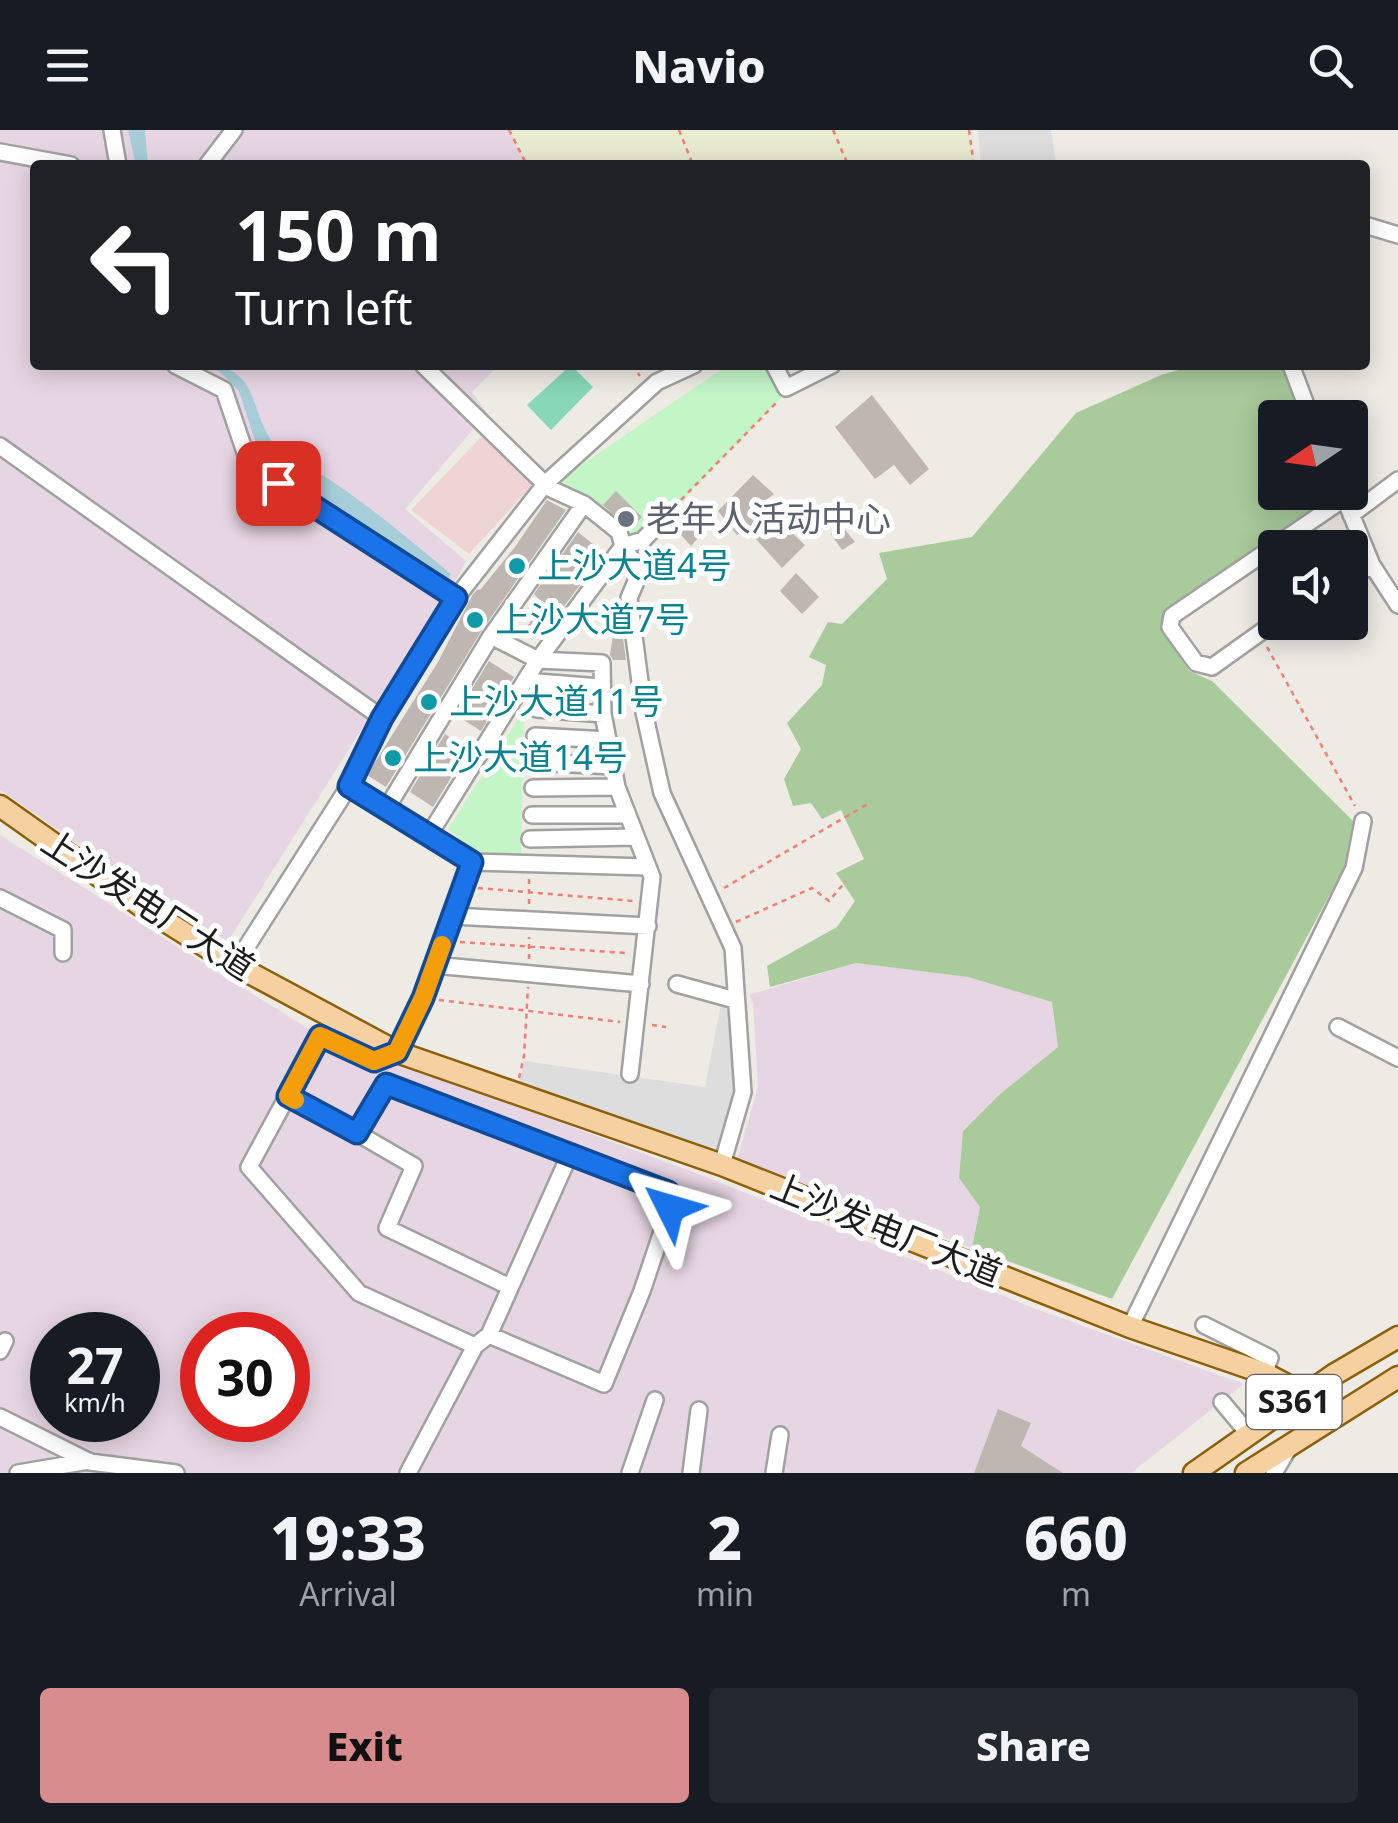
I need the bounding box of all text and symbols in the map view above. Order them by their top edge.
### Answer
text: Navio [632,35,766,96]
icon: menu [40,38,95,93]
icon: search [1303,38,1358,93]
text: 150 m [235,186,442,282]
icon: left [70,200,200,330]
text: Turn left [235,277,412,338]
north arrow [1258,400,1368,510]
map controls [1258,400,1368,640]
pin [236,441,321,526]
icon: arrive [251,456,306,511]
place label: 老年人活动中心 [646,494,891,541]
marker: 老年人活动中心 [615,508,637,530]
button: sound [1258,530,1368,640]
place label: 上沙大道4号 [537,541,732,588]
marker: 上沙大道4号 [506,555,528,577]
place label: 上沙大道7号 [495,595,690,642]
marker: 上沙大道7号 [464,609,486,631]
place label: 上沙大道11号 [449,677,664,724]
marker: 上沙大道11号 [418,691,440,713]
place label: 上沙大道14号 [413,733,628,780]
marker: 上沙大道14号 [382,747,404,769]
street label: 上沙发电厂大道 [33,817,264,990]
position arrow [618,1156,722,1260]
street label: 上沙发电厂大道 [764,1161,1009,1296]
speed limit sign: 30 [180,1312,310,1442]
text: 27 [66,1331,124,1399]
road number: S361 [1246,1375,1342,1429]
text: km/h [64,1385,126,1419]
text: 19:33 [270,1496,426,1578]
text: 2 [708,1496,742,1578]
text: 660 [1024,1496,1128,1578]
text: Arrival [299,1572,397,1615]
text: min [696,1572,754,1615]
text: m [1061,1572,1091,1615]
button: Exit [40,1688,689,1803]
button: Share [709,1688,1358,1803]

